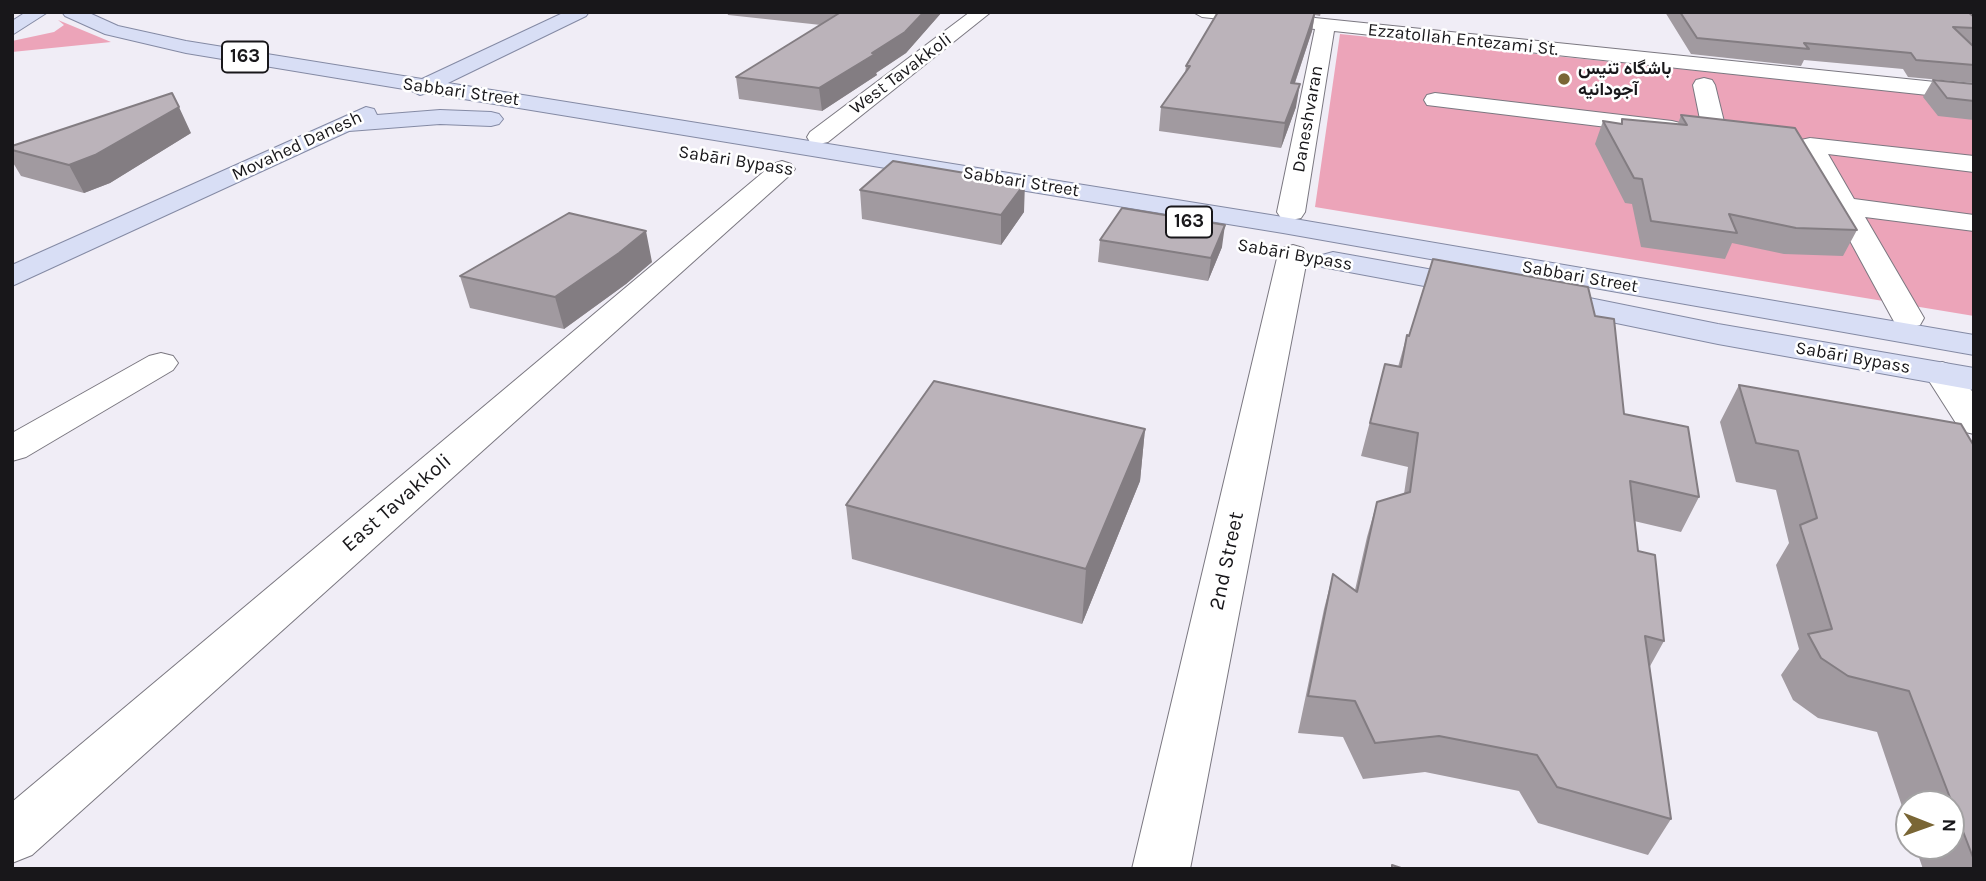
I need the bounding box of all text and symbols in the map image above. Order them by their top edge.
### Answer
street label: Ezzatollah Entezami St. [1367,19,1559,61]
street label: West Tavakkoli [846,29,956,119]
road number: 163 [222,41,268,72]
place label: باشگاه تنیس آجودانیه [1578,58,1671,100]
street label: Daneshvaran [1288,64,1328,174]
marker: باشگاه تنیس آجودانیه [1556,71,1572,87]
street label: Sabbari Street [401,73,521,111]
street label: Movahed Danesh [228,106,366,186]
street label: Sabāri Bypass [677,141,795,181]
street label: Sabbari Street [961,162,1081,202]
road number: 163 [1166,206,1212,238]
street label: Sabāri Bypass [1236,234,1354,276]
street label: Sabbari Street [1520,256,1640,298]
street label: Sabāri Bypass [1794,337,1912,379]
street label: East Tavakkoli [337,449,457,557]
street label: 2nd Street [1204,510,1250,612]
north arrow [1895,790,1965,860]
text: N [1938,818,1960,832]

